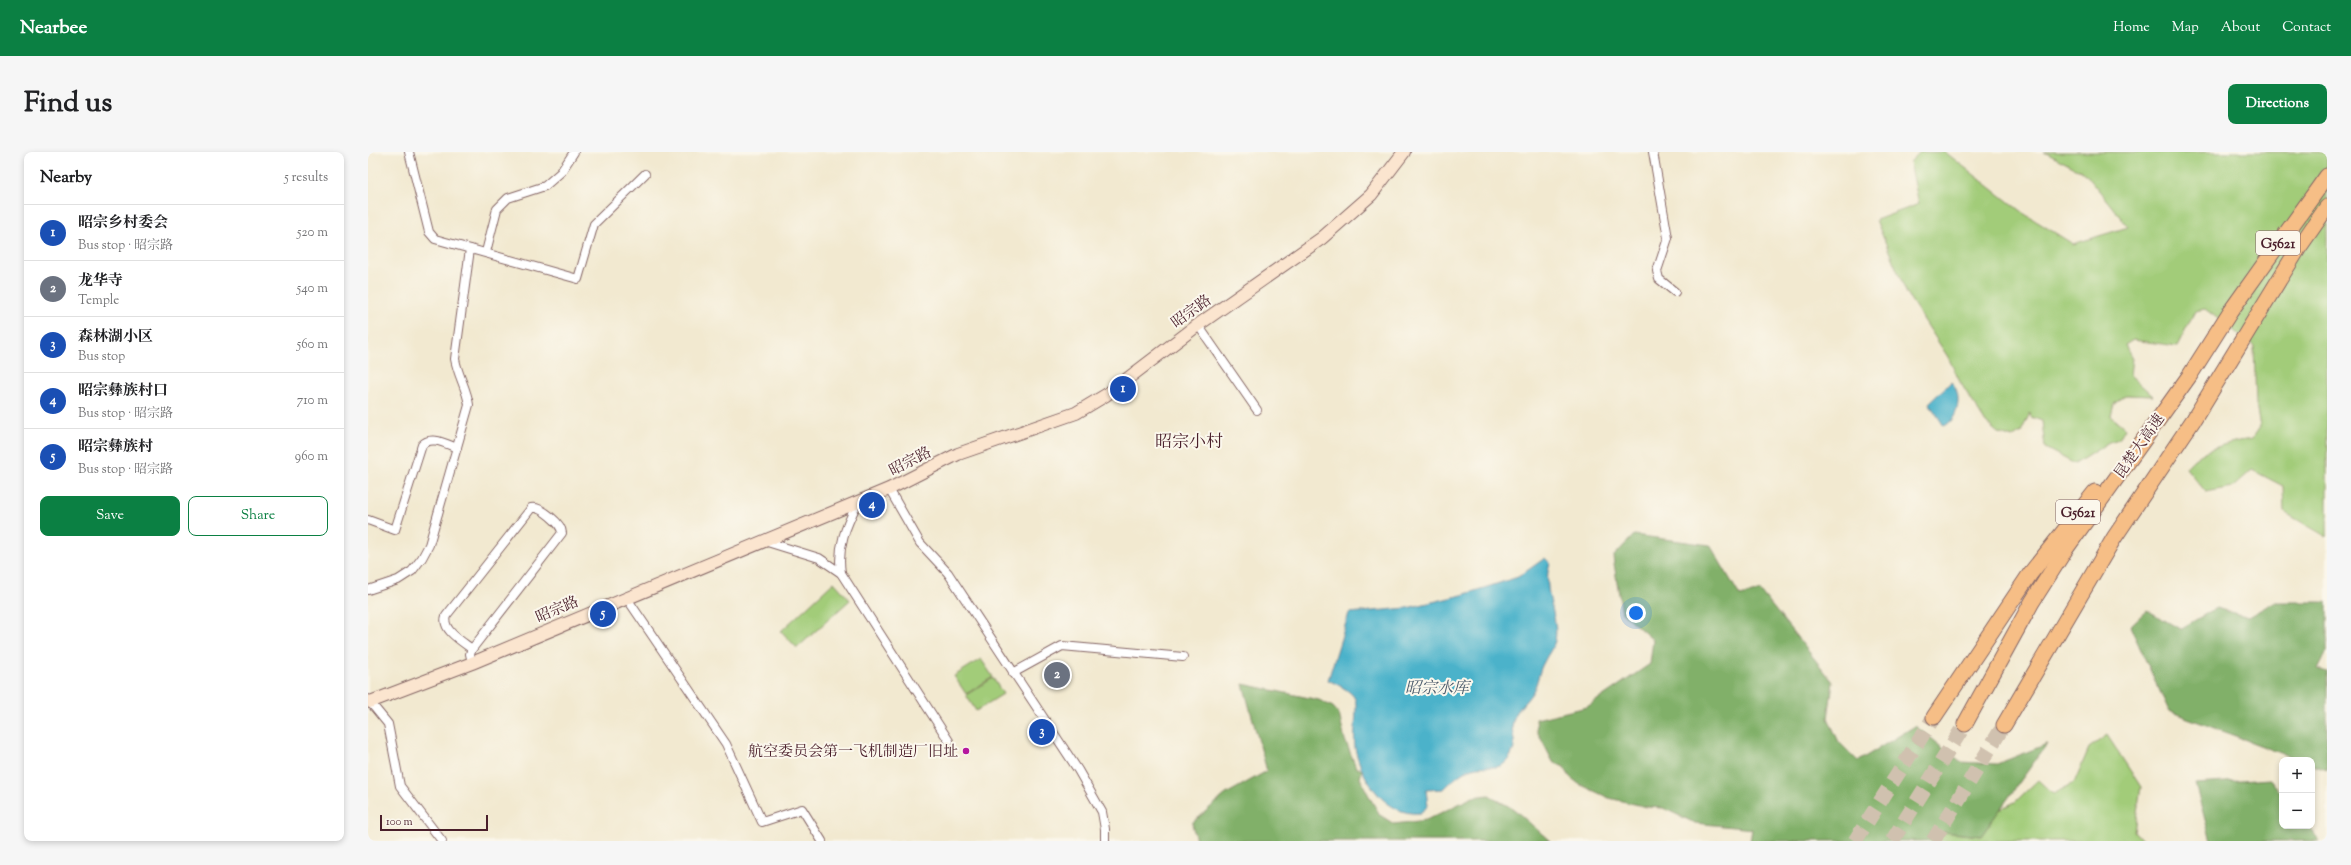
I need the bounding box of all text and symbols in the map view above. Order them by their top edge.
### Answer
text: Nearbee [20,15,87,42]
text: Home [2113,18,2150,38]
text: Map [2172,18,2199,38]
text: About [2221,18,2260,38]
text: Contact [2282,18,2331,38]
text: Find us [24,84,112,124]
button: Directions [2228,84,2327,124]
text: Nearby [40,166,92,190]
text: 5 results [284,169,328,187]
text: 昭宗乡村委会 [78,213,168,234]
text: 1 [51,224,55,242]
text: 520 m [297,224,328,242]
road number: G5621 [2256,231,2300,255]
text: Bus stop · 昭宗路 [78,237,173,255]
text: 龙华寺 [78,271,123,292]
text: 2 [50,280,56,298]
text: 540 m [297,280,328,298]
street label: 昭宗路 [1168,290,1216,334]
text: Temple [78,292,119,310]
text: 森林湖小区 [78,327,153,348]
text: 3 [50,336,56,354]
text: 560 m [297,336,328,354]
text: Bus stop [78,348,125,366]
pin: 1 [1110,374,1136,404]
text: 昭宗彝族村口 [78,381,168,402]
text: 4 [50,392,56,410]
text: 710 m [297,392,328,410]
text: Bus stop · 昭宗路 [78,405,173,423]
street label: 昆楚大高速 [2110,410,2170,484]
district label: 昭宗小村 [1155,431,1223,455]
text: 昭宗彝族村 [78,437,153,458]
street label: 昭宗路 [886,443,936,482]
text: 5 [51,448,55,466]
text: 960 m [295,448,328,466]
text: Bus stop · 昭宗路 [78,461,173,479]
pin: 4 [859,490,885,520]
button: Save [40,496,180,536]
button: Share [188,496,328,536]
road number: G5621 [2056,500,2100,524]
street label: 昭宗路 [533,592,582,629]
pin: 5 [590,599,616,629]
your location [1626,603,1646,623]
pin: 2 [1044,660,1070,690]
water label: 昭宗水库 [1405,678,1472,701]
pin: 3 [1029,717,1055,747]
place label: 航空委员会第一飞机制造厂旧址 [748,742,958,763]
marker: 航空委员会第一飞机制造厂旧址 [961,746,971,756]
map controls [2279,757,2315,829]
button: + [2279,757,2315,793]
button: − [2279,793,2315,829]
scale bar [380,813,488,832]
text: 100 m [386,814,413,830]

